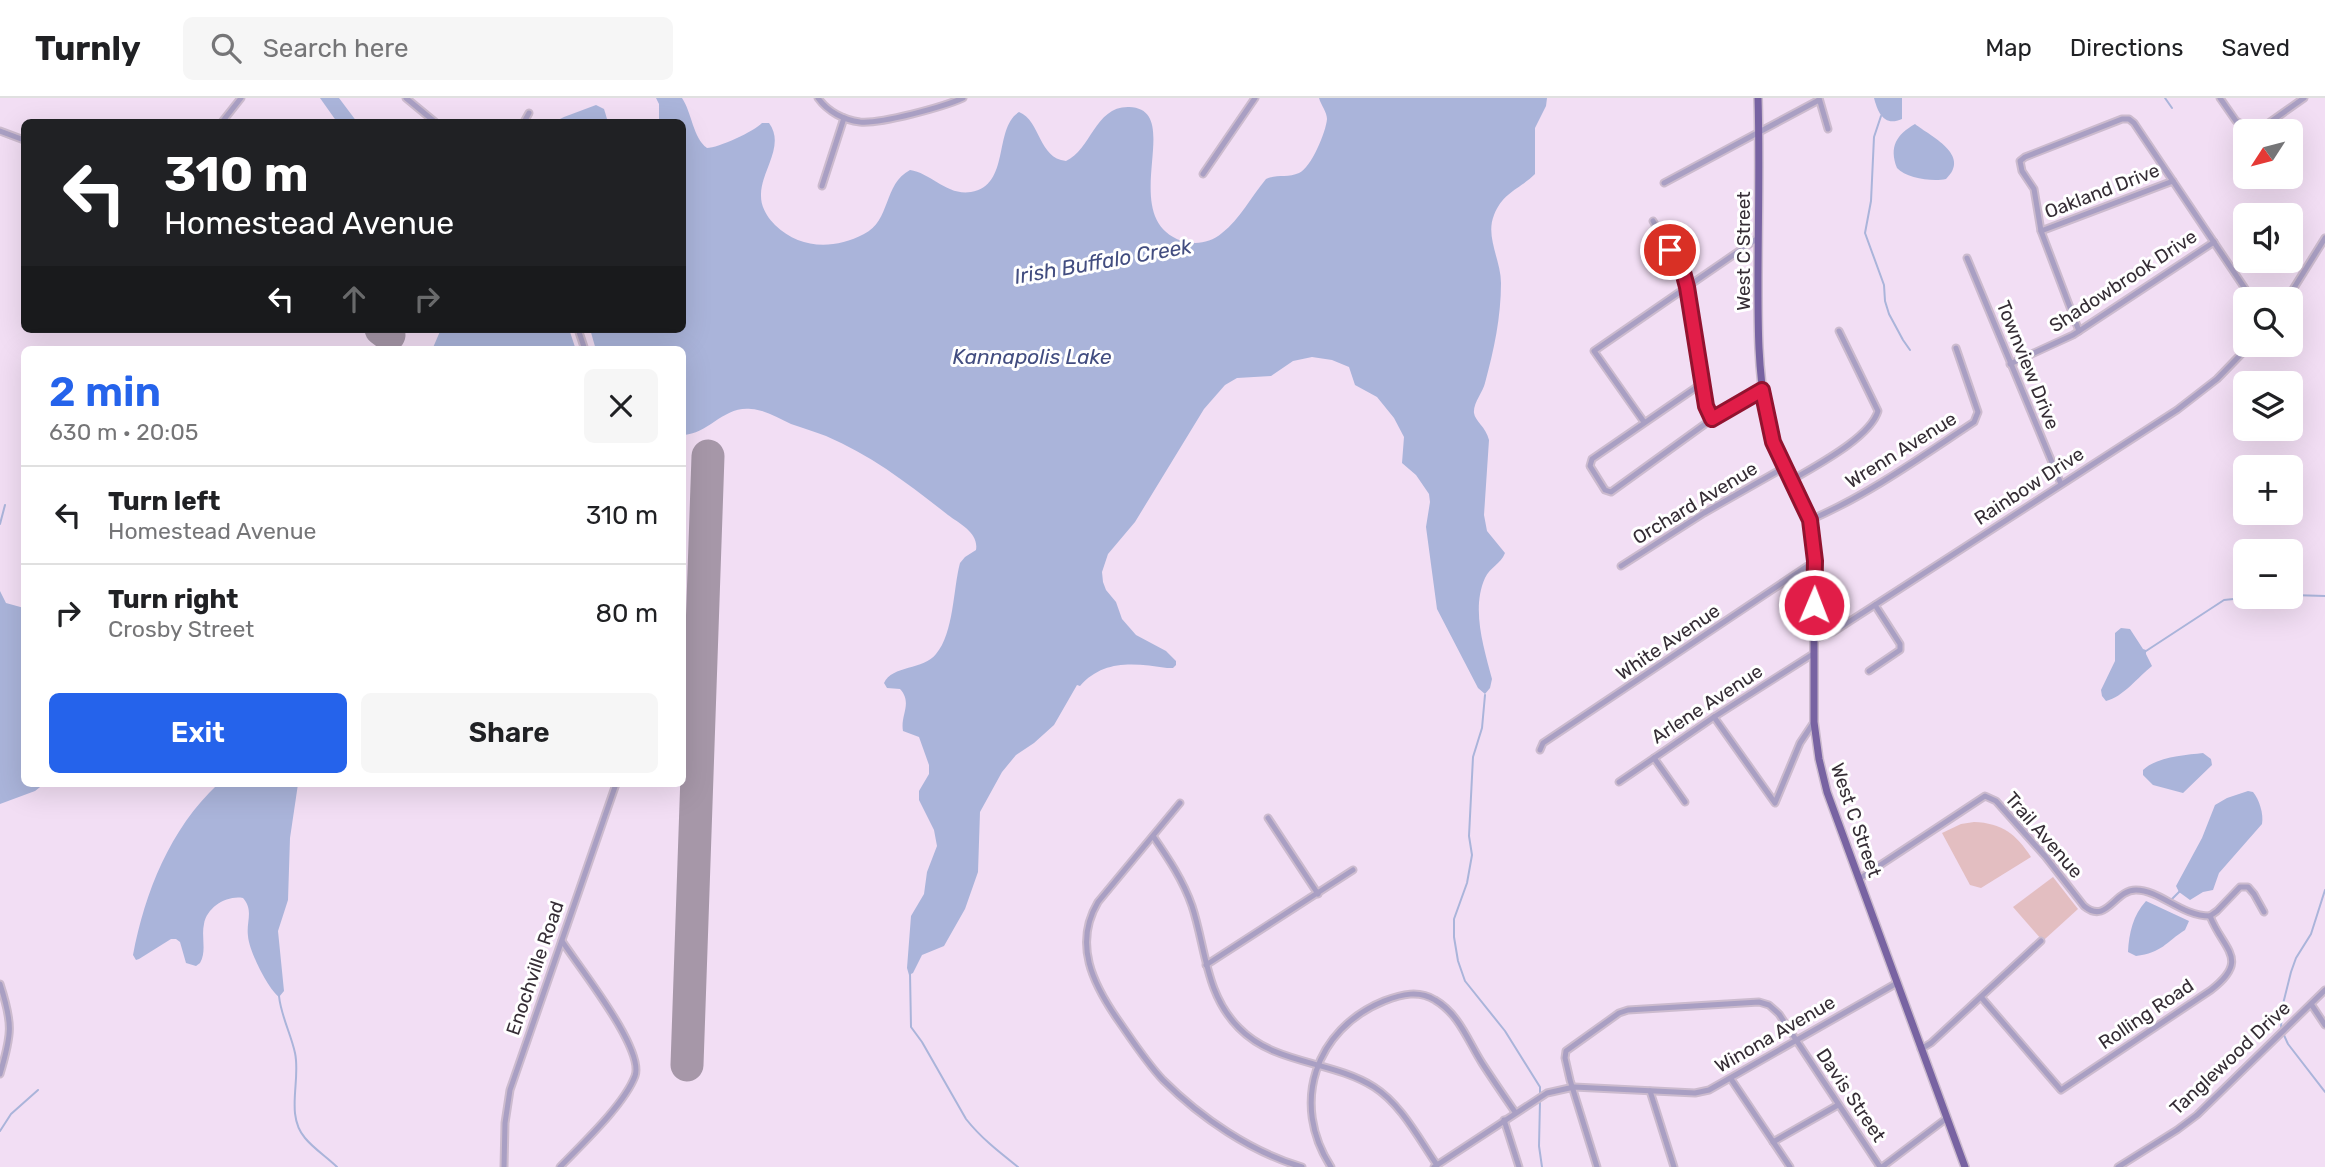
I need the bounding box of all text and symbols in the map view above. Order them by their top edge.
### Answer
search box [183,17,673,80]
text: Turnly [35,29,141,68]
icon: search [207,29,245,67]
text: Search here [263,33,409,64]
text: Map [1985,34,2032,62]
text: Directions [2070,34,2183,62]
text: Saved [2221,34,2290,62]
north arrow [2233,119,2303,189]
map controls [2233,119,2303,609]
text: 310 m [164,145,309,203]
icon: left [49,147,140,238]
street label: Oakland Drive [2041,158,2163,224]
street label: West C Street [1732,191,1755,311]
button: sound [2233,203,2303,273]
text: Homestead Avenue [164,204,454,242]
pin [1640,220,1700,280]
street label: Shadowbrook Drive [2045,225,2201,337]
icon: arrive [1651,231,1689,269]
water label: Irish Buffalo Creek [1012,233,1195,289]
icon: left [262,280,300,318]
icon: ahead [335,280,373,318]
icon: right [408,280,446,318]
button: search [2233,287,2303,357]
street label: Townview Drive [1992,297,2064,433]
water label: Kannapolis Lake [952,344,1112,369]
text: 2 min [49,367,161,417]
button: close [584,369,658,443]
button: layers [2233,371,2303,441]
street label: Wrenn Avenue [1841,407,1961,493]
text: 630 m · 20:05 [49,418,199,446]
street label: Rainbow Drive [1970,442,2088,530]
button: + [2233,455,2303,525]
street label: Orchard Avenue [1628,457,1762,549]
text: Turn left [108,486,220,517]
icon: left [49,496,87,534]
text: 310 m [586,500,658,531]
text: Homestead Avenue [108,517,317,545]
button: − [2233,539,2303,609]
position arrow [1777,568,1851,642]
text: Turn right [108,584,238,615]
icon: right [49,594,87,632]
text: 80 m [595,598,658,629]
street label: White Avenue [1612,599,1724,685]
text: Crosby Street [108,615,254,643]
street label: Arlene Avenue [1647,659,1767,749]
button: Exit [49,693,347,773]
button: Share [361,693,658,773]
street label: West C Street [1826,760,1887,881]
street label: Trail Avenue [2000,787,2088,883]
street label: Enochville Road [501,898,569,1038]
street label: Rolling Road [2094,974,2198,1054]
street label: Winona Avenue [1711,990,1839,1078]
street label: Tanglewood Drive [2165,996,2295,1120]
street label: Davis Street [1811,1044,1891,1147]

